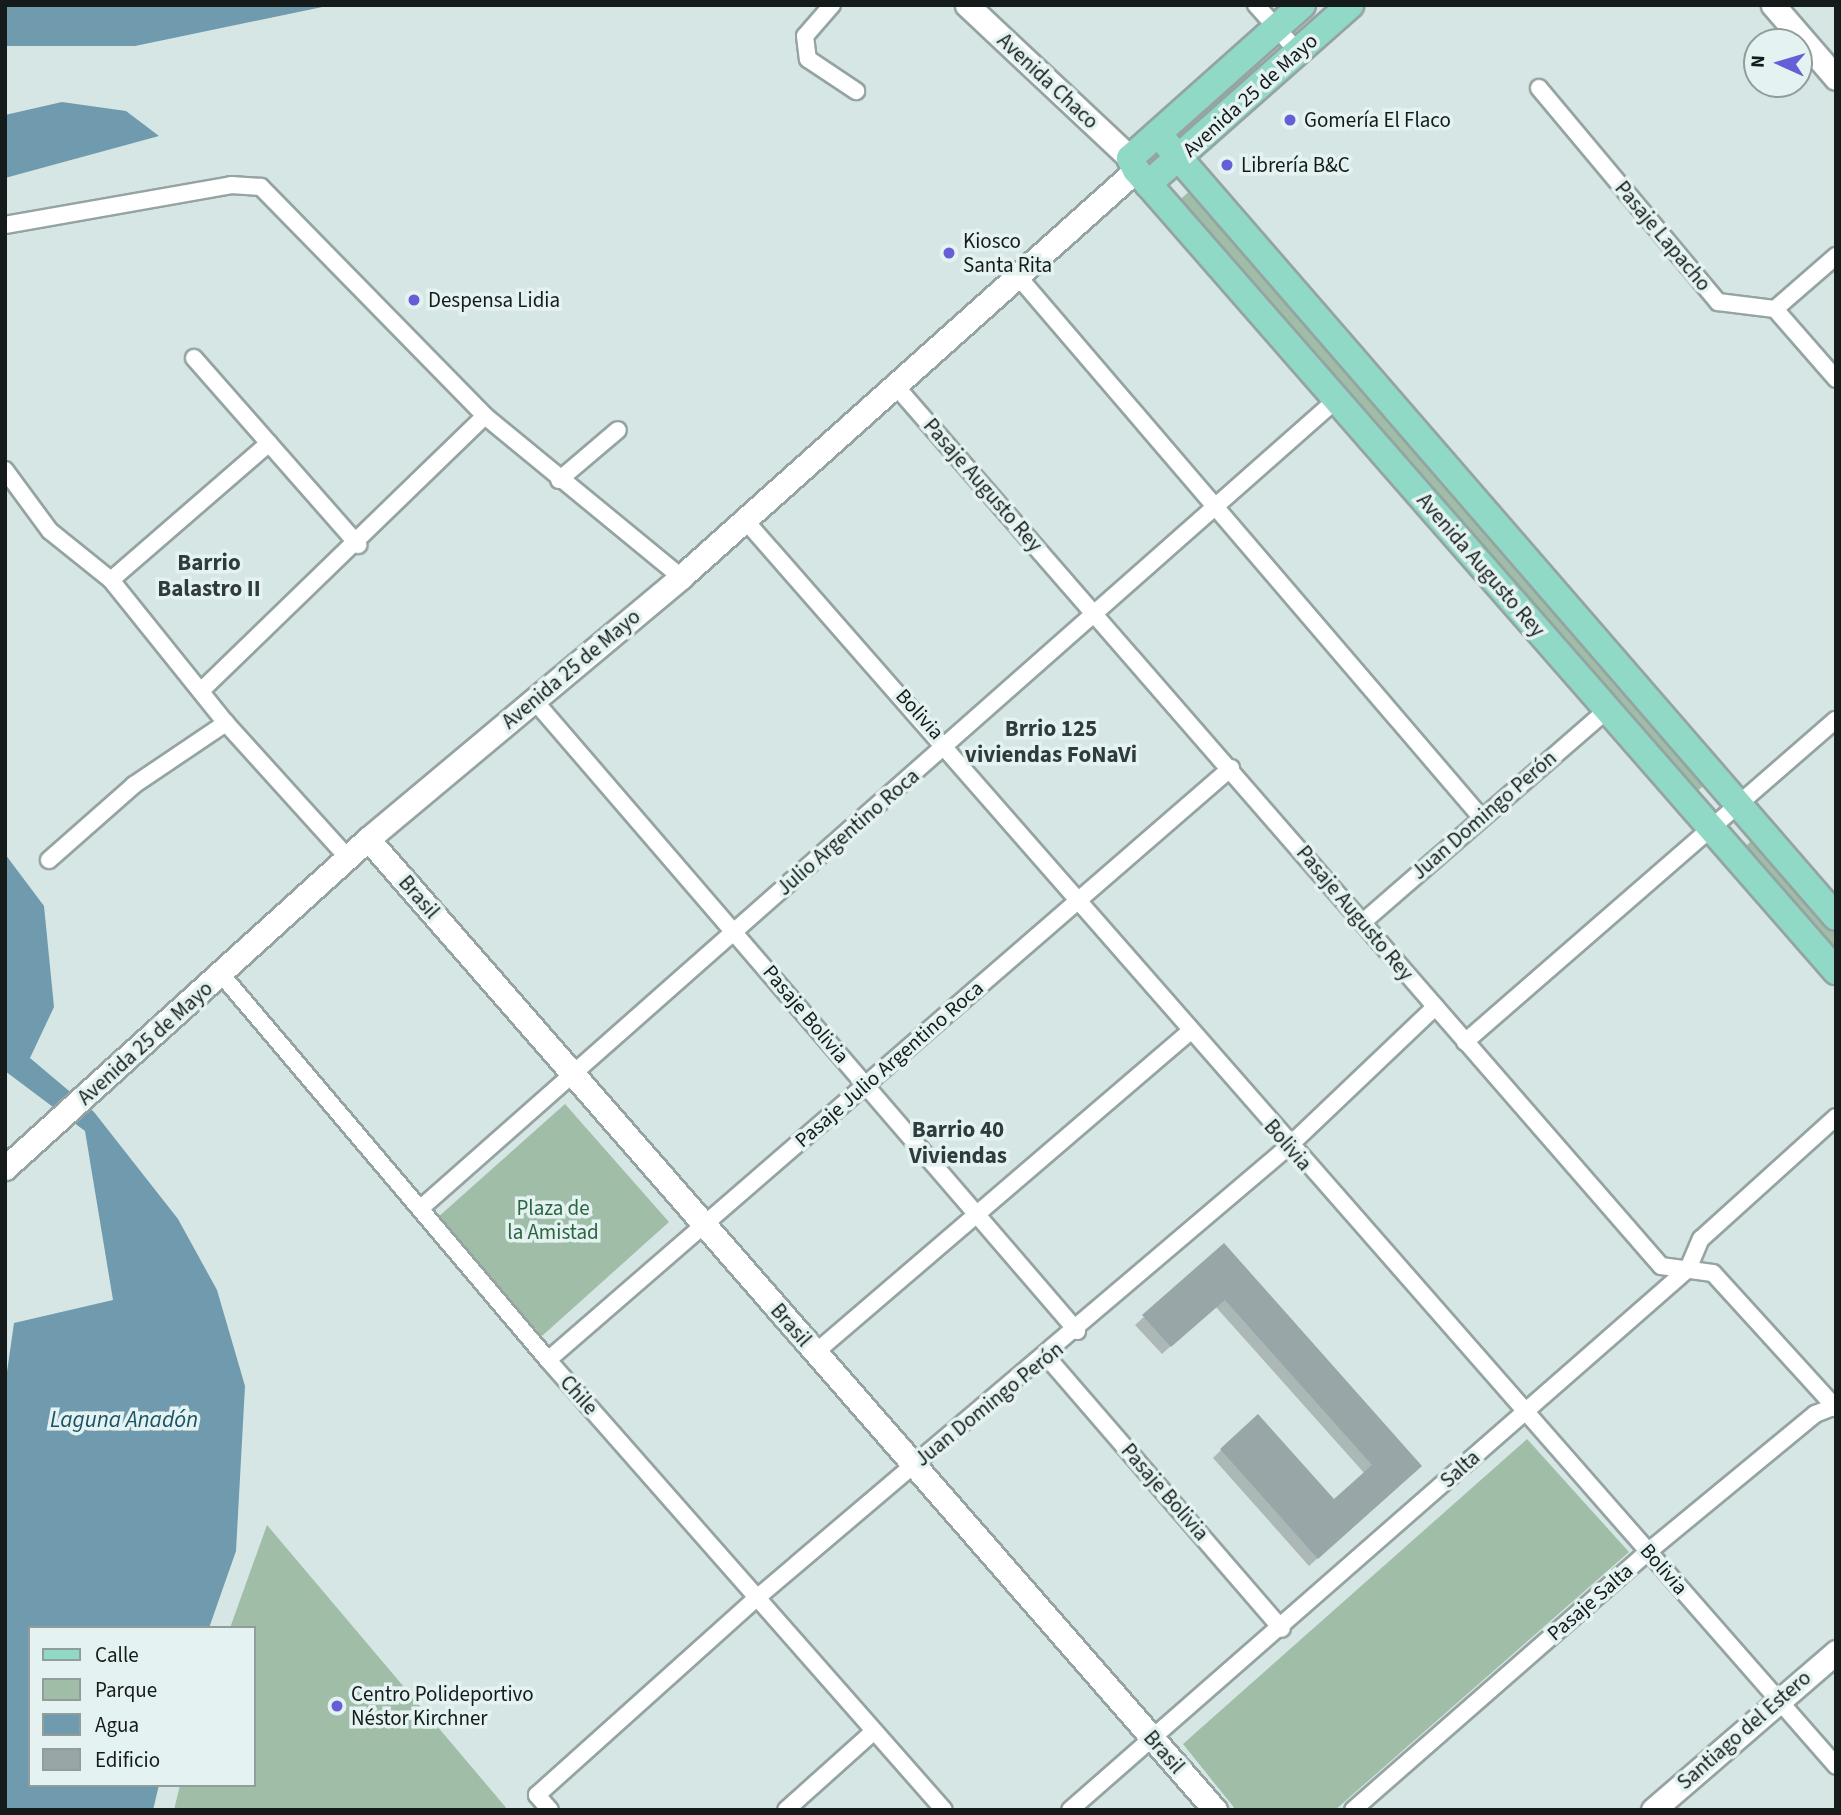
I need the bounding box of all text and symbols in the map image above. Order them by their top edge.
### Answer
street label: Avenida Chaco [992,28,1104,134]
street label: Avenida 25 de Mayo [1177,28,1323,162]
north arrow [1743,28,1813,98]
text: N [1745,54,1772,69]
place label: Gomería El Flaco [1304,107,1451,133]
marker: Gomería El Flaco [1282,112,1298,128]
place label: Librería B&C [1241,152,1350,178]
marker: Librería B&C [1219,157,1235,173]
street label: Pasaje Lapacho [1610,176,1716,296]
place label: Kiosco Santa Rita [963,228,1052,278]
marker: Kiosco Santa Rita [941,245,957,261]
place label: Despensa Lidia [428,287,560,313]
marker: Despensa Lidia [406,292,422,308]
street label: Pasaje Augusto Rey [918,413,1048,557]
street label: Avenida Augusto Rey [1412,488,1550,642]
district label: Barrio Balastro II [157,549,261,603]
street label: Avenida 25 de Mayo [497,604,645,734]
street label: Bolivia [891,683,949,745]
district label: Brrio 125 viviendas FoNaVi [965,715,1137,769]
street label: Juan Domingo Perón [1406,745,1562,885]
street label: Julio Argentino Roca [772,763,924,901]
street label: Pasaje Augusto Rey [1291,840,1419,986]
street label: Brasil [393,870,445,924]
street label: Pasaje Bolivia [758,960,854,1068]
street label: Pasaje Julio Argentino Roca [790,975,988,1153]
street label: Avenida 25 de Mayo [72,976,218,1110]
street label: Bolivia [1259,1114,1317,1176]
district label: Barrio 40 Viviendas [909,1116,1007,1170]
park label: Plaza de la Amistad [507,1195,599,1245]
street label: Brasil [765,1298,817,1352]
street label: Juan Domingo Perón [910,1336,1068,1472]
street label: Chile [555,1370,603,1420]
water label: Laguna Anadón [50,1406,198,1434]
street label: Pasaje Bolivia [1116,1438,1214,1546]
street label: Salta [1435,1445,1485,1493]
street label: Bolivia [1635,1538,1693,1600]
street label: Pasaje Salta [1542,1558,1638,1646]
legend [28,1626,256,1787]
text: Calle [95,1640,139,1670]
street label: Santiago del Estero [1672,1665,1816,1795]
text: Parque [95,1675,157,1705]
place label: Centro Polideportivo Néstor Kirchner [351,1681,534,1731]
marker: Centro Polideportivo Néstor Kirchner [329,1698,345,1714]
text: Agua [95,1710,139,1740]
street label: Brasil [1138,1725,1190,1779]
text: Edificio [95,1745,160,1775]

